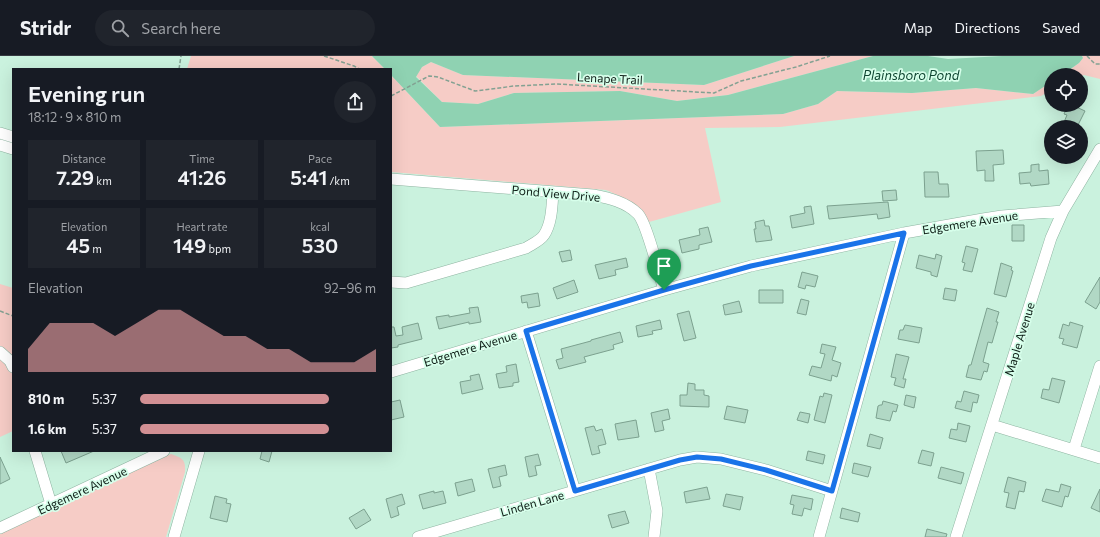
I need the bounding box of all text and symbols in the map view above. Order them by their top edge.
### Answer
search box [95,10,375,46]
text: Stridr [20,16,71,39]
icon: search [109,17,131,39]
text: Search here [141,19,221,37]
text: Map [904,19,933,36]
text: Directions [955,19,1020,36]
text: Saved [1042,19,1080,36]
water label: Plainsboro Pond [863,67,960,83]
map controls [1044,68,1088,164]
button: locate [1044,68,1088,112]
street label: Lenape Trail [577,69,643,87]
text: Evening run [28,80,145,107]
button: share [334,81,376,123]
text: 18:12 · 9 × 810 m [28,109,121,125]
button: layers [1044,120,1088,164]
text: Distance [62,152,106,165]
text: Time [189,152,215,165]
text: Pace [308,152,332,165]
text: 7.29 [56,165,94,189]
text: 41:26 [177,165,227,189]
text: 5:41 [290,165,327,189]
text: km [94,174,112,187]
text: /km [327,174,350,187]
street label: Pond View Drive [511,182,601,204]
street label: Edgemere Avenue [921,208,1019,236]
text: Elevation [61,220,107,233]
text: Heart rate [176,220,228,233]
text: kcal [310,220,330,233]
text: 45 [66,233,90,257]
text: 149 [173,233,206,257]
text: 530 [302,233,338,257]
text: m [90,242,102,255]
text: bpm [206,242,231,255]
pin [647,249,681,290]
icon: arrive [653,255,675,277]
text: Elevation [28,280,83,296]
text: 92–96 m [324,280,376,296]
street label: Maple Avenue [1001,300,1037,378]
street label: Edgemere Avenue [422,327,518,369]
text: 810 m [28,391,64,407]
text: 5:37 [92,391,117,407]
text: 1.6 km [28,421,66,437]
text: 5:37 [92,421,117,437]
street label: Edgemere Avenue [35,463,129,517]
street label: Linden Lane [499,487,565,519]

